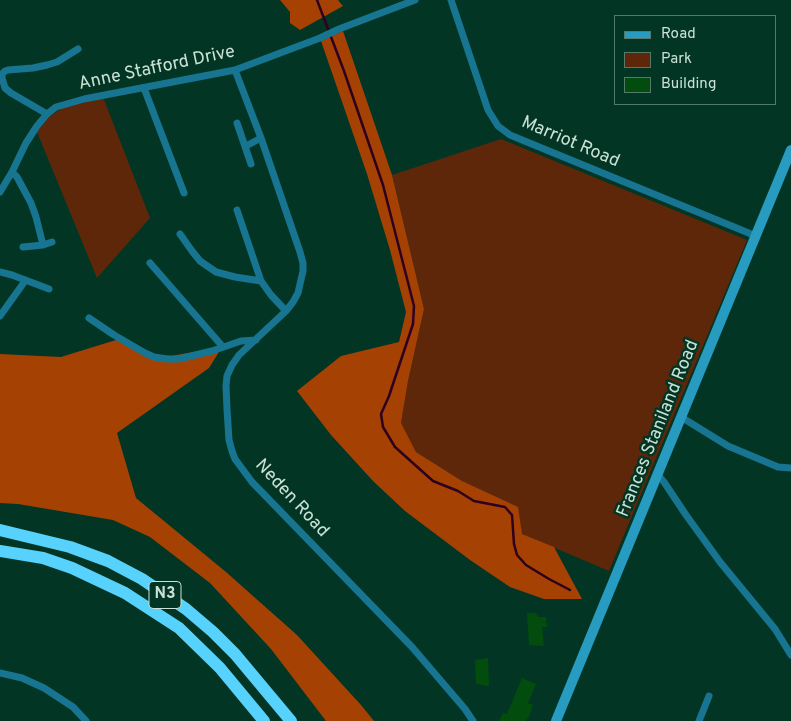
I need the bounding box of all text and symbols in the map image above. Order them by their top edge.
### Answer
legend [614,15,776,105]
text: Road [661,25,696,44]
street label: Anne Stafford Drive [77,42,237,96]
text: Park [661,50,692,69]
text: Building [661,75,716,94]
street label: Marriot Road [518,113,622,173]
street label: Frances Staniland Road [614,337,704,521]
street label: Neden Road [249,456,333,542]
road number: N3 [149,582,181,608]

